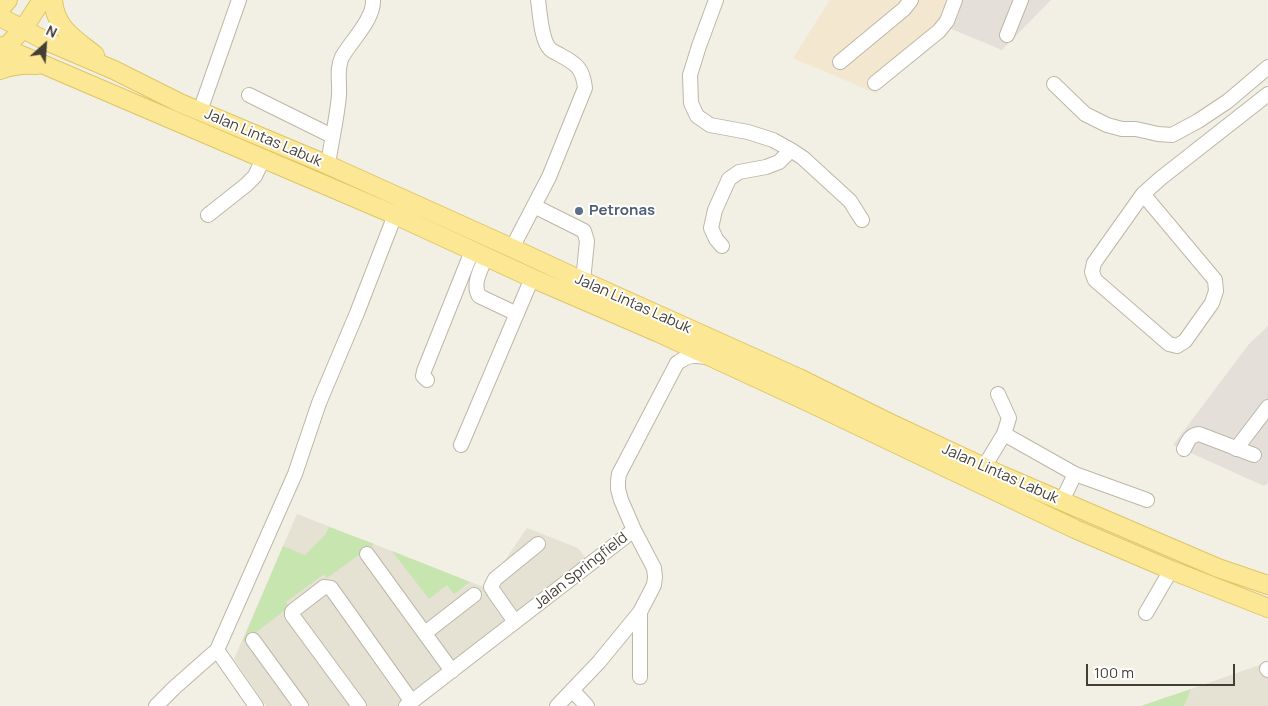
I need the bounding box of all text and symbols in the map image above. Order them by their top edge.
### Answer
north arrow [20,20,70,70]
text: N [43,20,60,42]
street label: Jalan Lintas Labuk [202,105,324,171]
place label: Petronas [589,202,655,220]
marker: Petronas [573,205,585,217]
street label: Jalan Lintas Labuk [572,270,694,338]
street label: Jalan Lintas Labuk [939,440,1061,508]
street label: Jalan Springfield [531,529,631,613]
scale bar [1088,654,1237,686]
text: 100 m [1094,662,1134,683]

